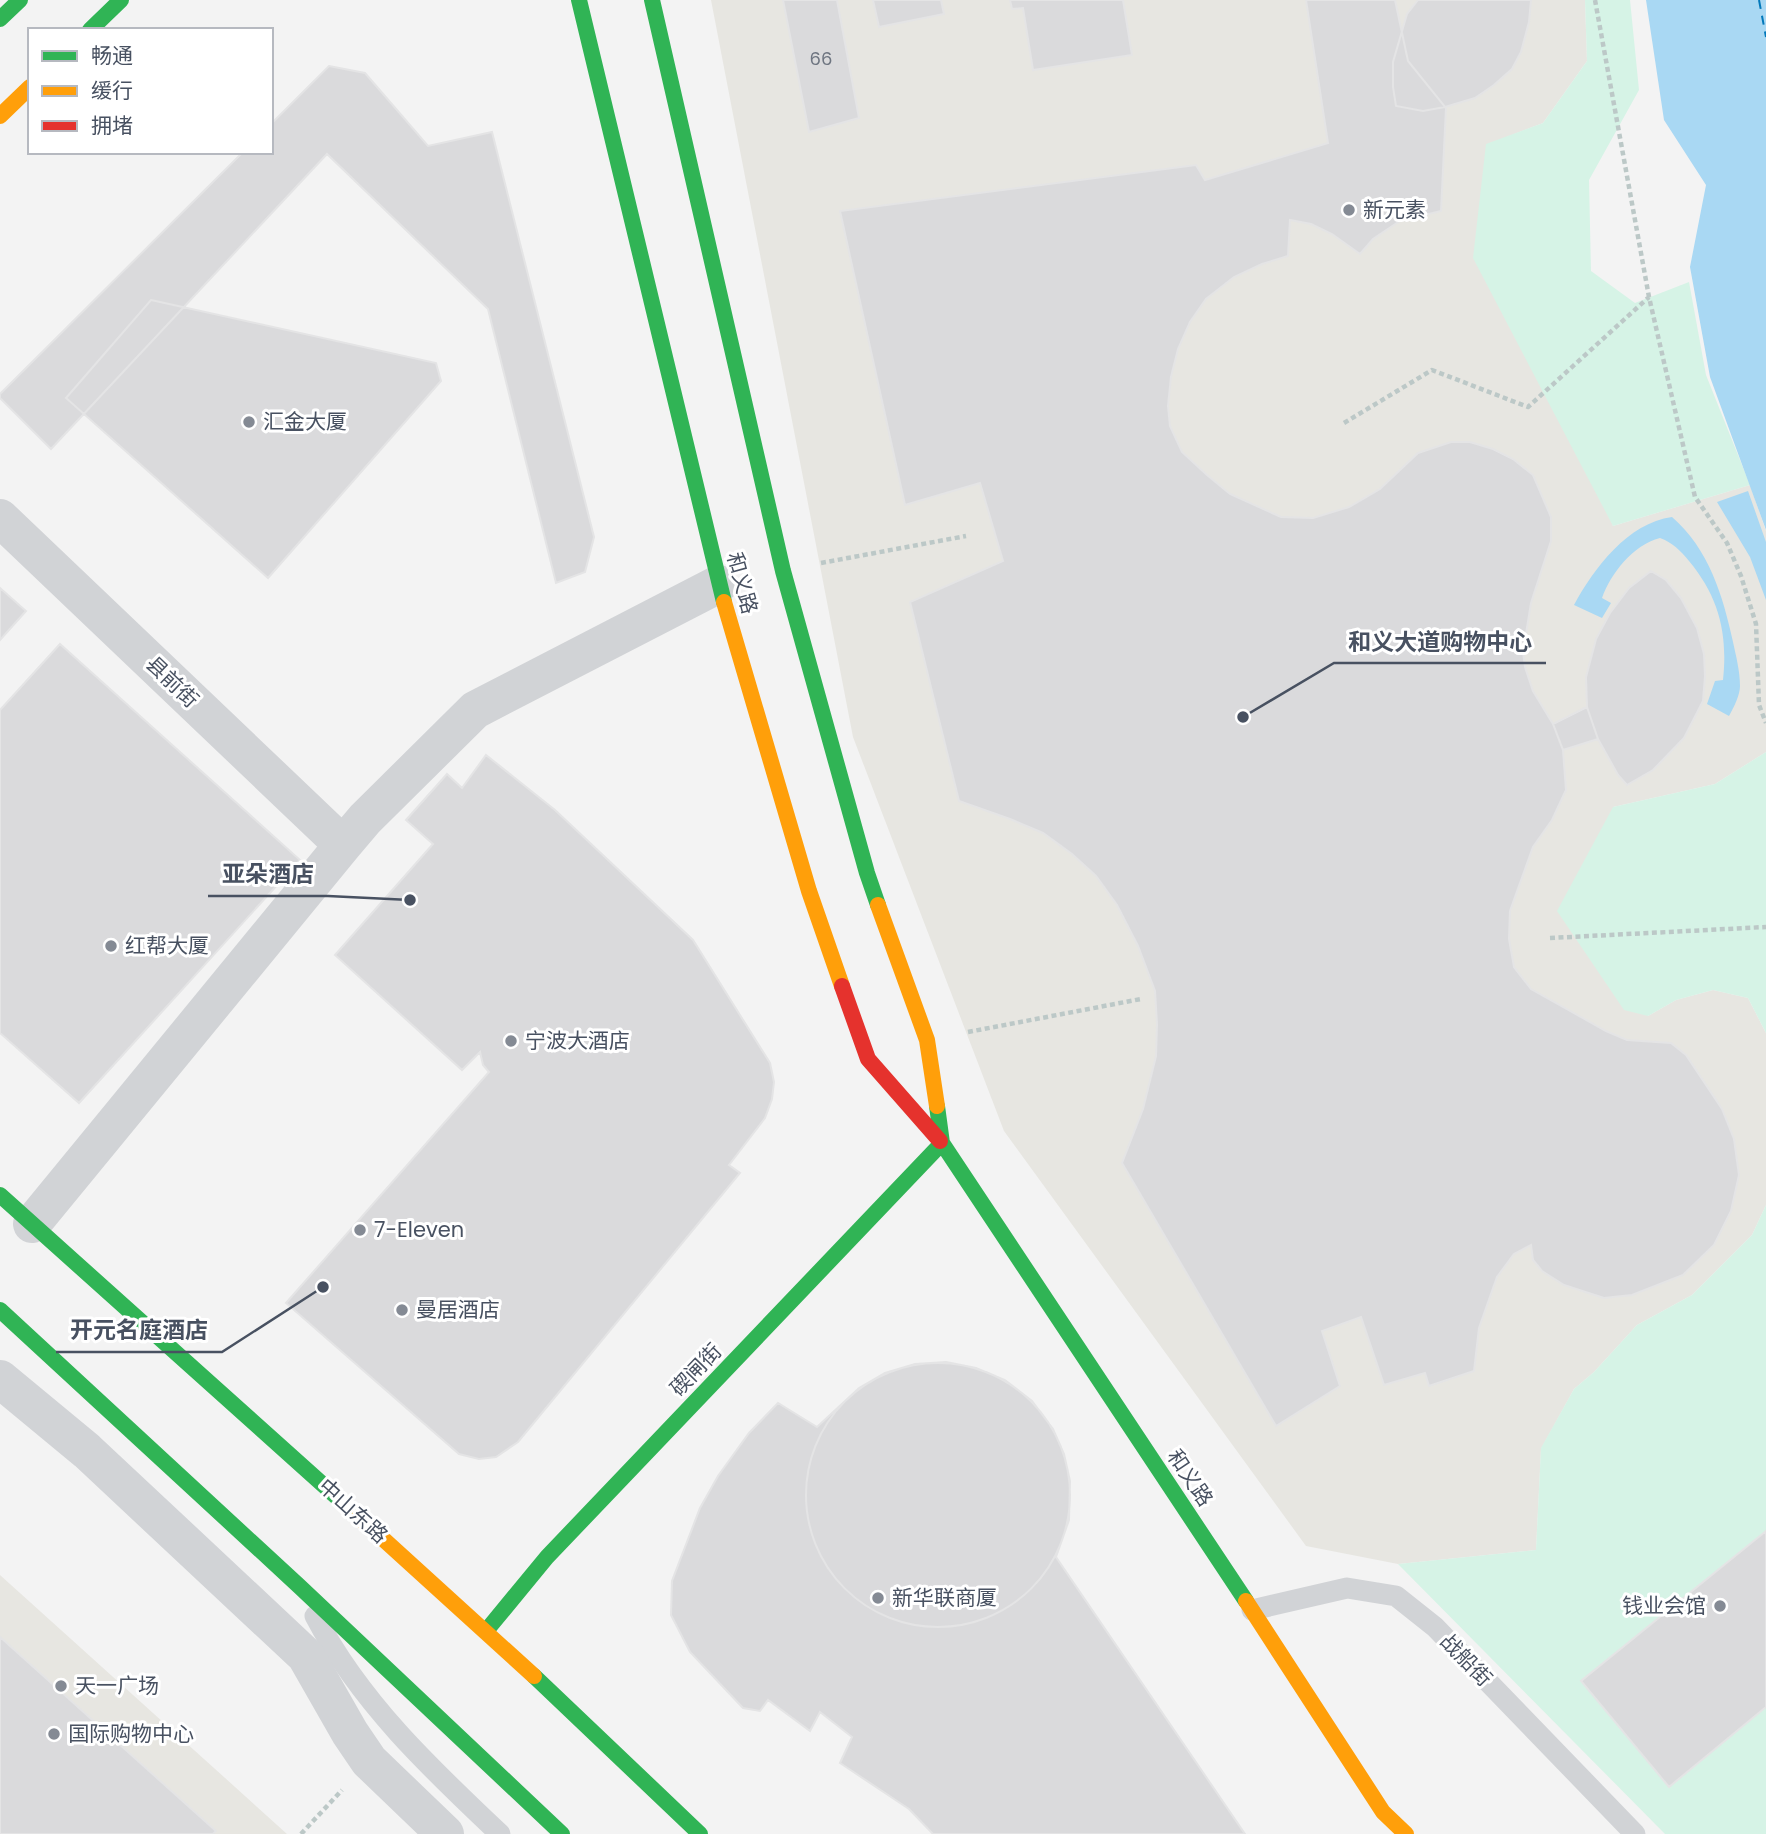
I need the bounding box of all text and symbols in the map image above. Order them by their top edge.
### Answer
legend [28,28,273,154]
text: 畅通 [91,41,133,70]
house number: 66 [810,46,832,71]
text: 缓行 [91,76,133,105]
text: 拥堵 [91,111,133,140]
place label: 新元素 [1363,195,1426,224]
marker: 新元素 [1341,202,1357,218]
place label: 汇金大厦 [263,407,347,436]
marker: 汇金大厦 [241,414,257,430]
street label: 和义路 [720,549,765,617]
callout: 和义大道购物中心 [1334,619,1546,663]
text: 和义大道购物中心 [1348,626,1532,658]
street label: 县前街 [140,649,205,714]
callout: 亚朵酒店 [208,852,328,896]
text: 亚朵酒店 [222,858,314,890]
place label: 红帮大厦 [125,931,209,960]
marker: 红帮大厦 [103,938,119,954]
place label: 宁波大酒店 [525,1026,630,1055]
marker: 宁波大酒店 [503,1033,519,1049]
place label: 7-Eleven [374,1215,464,1244]
marker: 7-Eleven [352,1222,368,1238]
place label: 曼居酒店 [416,1295,500,1324]
marker: 曼居酒店 [394,1302,410,1318]
callout: 开元名庭酒店 [56,1308,222,1352]
text: 开元名庭酒店 [70,1314,208,1346]
street label: 碶闸街 [663,1337,728,1402]
street label: 和义路 [1161,1443,1220,1512]
street label: 中山东路 [312,1472,394,1550]
place label: 新华联商厦 [892,1583,997,1612]
marker: 新华联商厦 [870,1590,886,1606]
place label: 钱业会馆 [1622,1591,1706,1620]
marker: 钱业会馆 [1712,1598,1728,1614]
street label: 战船街 [1434,1627,1499,1692]
place label: 天一广场 [75,1671,159,1700]
marker: 天一广场 [53,1678,69,1694]
place label: 国际购物中心 [68,1719,194,1748]
marker: 国际购物中心 [46,1726,62,1742]

